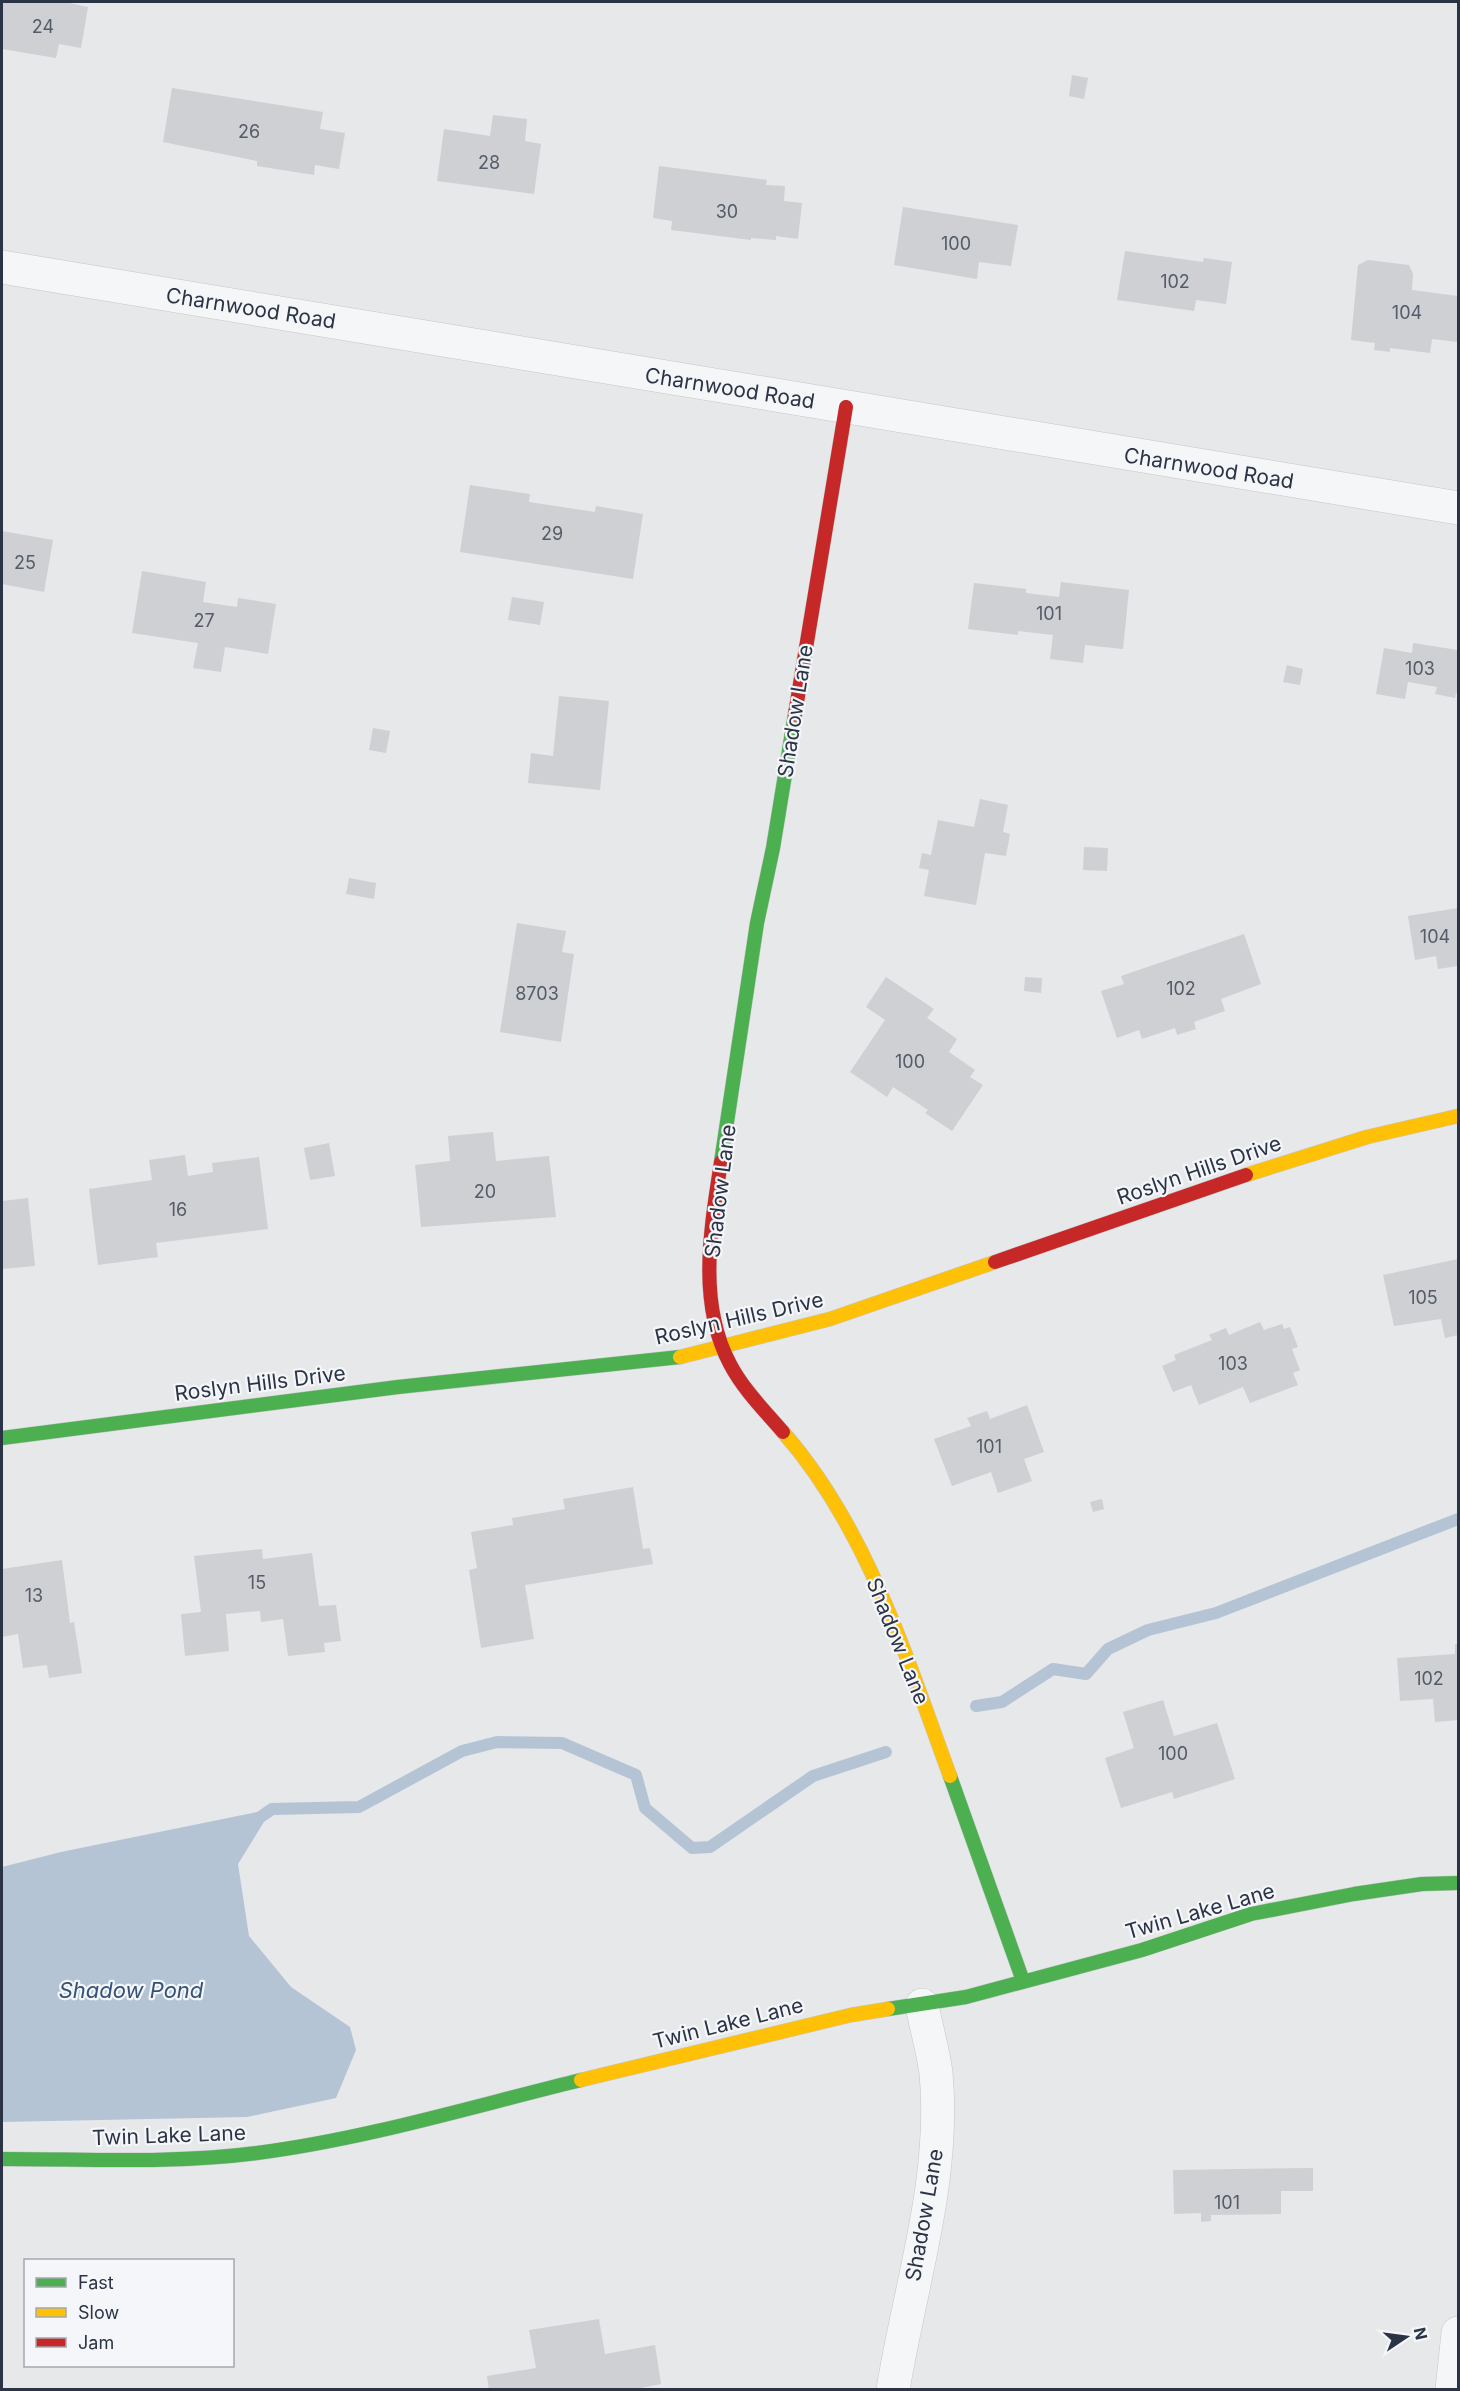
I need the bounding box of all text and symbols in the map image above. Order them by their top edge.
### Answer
house number: 24 [32,16,54,37]
house number: 26 [238,121,260,142]
house number: 28 [478,152,500,173]
house number: 30 [716,201,738,222]
house number: 100 [941,233,971,254]
house number: 102 [1160,271,1190,292]
street label: Charnwood Road [164,282,338,334]
house number: 104 [1392,302,1422,323]
street label: Charnwood Road [643,362,817,414]
street label: Charnwood Road [1122,442,1296,494]
house number: 29 [541,523,563,544]
house number: 25 [14,552,36,573]
house number: 101 [1036,603,1062,624]
house number: 27 [193,610,215,631]
street label: Shadow Lane [772,643,818,779]
house number: 103 [1405,658,1435,679]
house number: 104 [1420,926,1450,947]
house number: 102 [1166,978,1196,999]
house number: 8703 [515,983,559,1004]
house number: 100 [895,1051,925,1072]
street label: Shadow Lane [699,1123,741,1259]
street label: Roslyn Hills Drive [1114,1130,1284,1210]
house number: 20 [474,1181,496,1202]
house number: 16 [169,1199,187,1220]
street label: Roslyn Hills Drive [652,1286,826,1350]
house number: 105 [1408,1287,1438,1308]
house number: 103 [1218,1353,1248,1374]
street label: Roslyn Hills Drive [173,1360,347,1406]
house number: 101 [976,1436,1002,1457]
house number: 15 [248,1572,266,1593]
street label: Shadow Lane [861,1574,935,1708]
house number: 13 [25,1585,43,1606]
house number: 102 [1414,1668,1444,1689]
house number: 100 [1158,1743,1188,1764]
street label: Twin Lake Lane [1123,1878,1277,1944]
water label: Shadow Pond [59,1977,204,2003]
street label: Twin Lake Lane [650,1992,806,2054]
street label: Twin Lake Lane [92,2120,246,2150]
street label: Shadow Lane [900,2147,948,2283]
house number: 101 [1214,2192,1240,2213]
legend [24,2259,234,2367]
text: Fast [78,2272,114,2293]
text: Slow [78,2302,119,2323]
north arrow [1376,2307,1436,2367]
text: N [1409,2325,1432,2342]
text: Jam [78,2332,114,2353]

